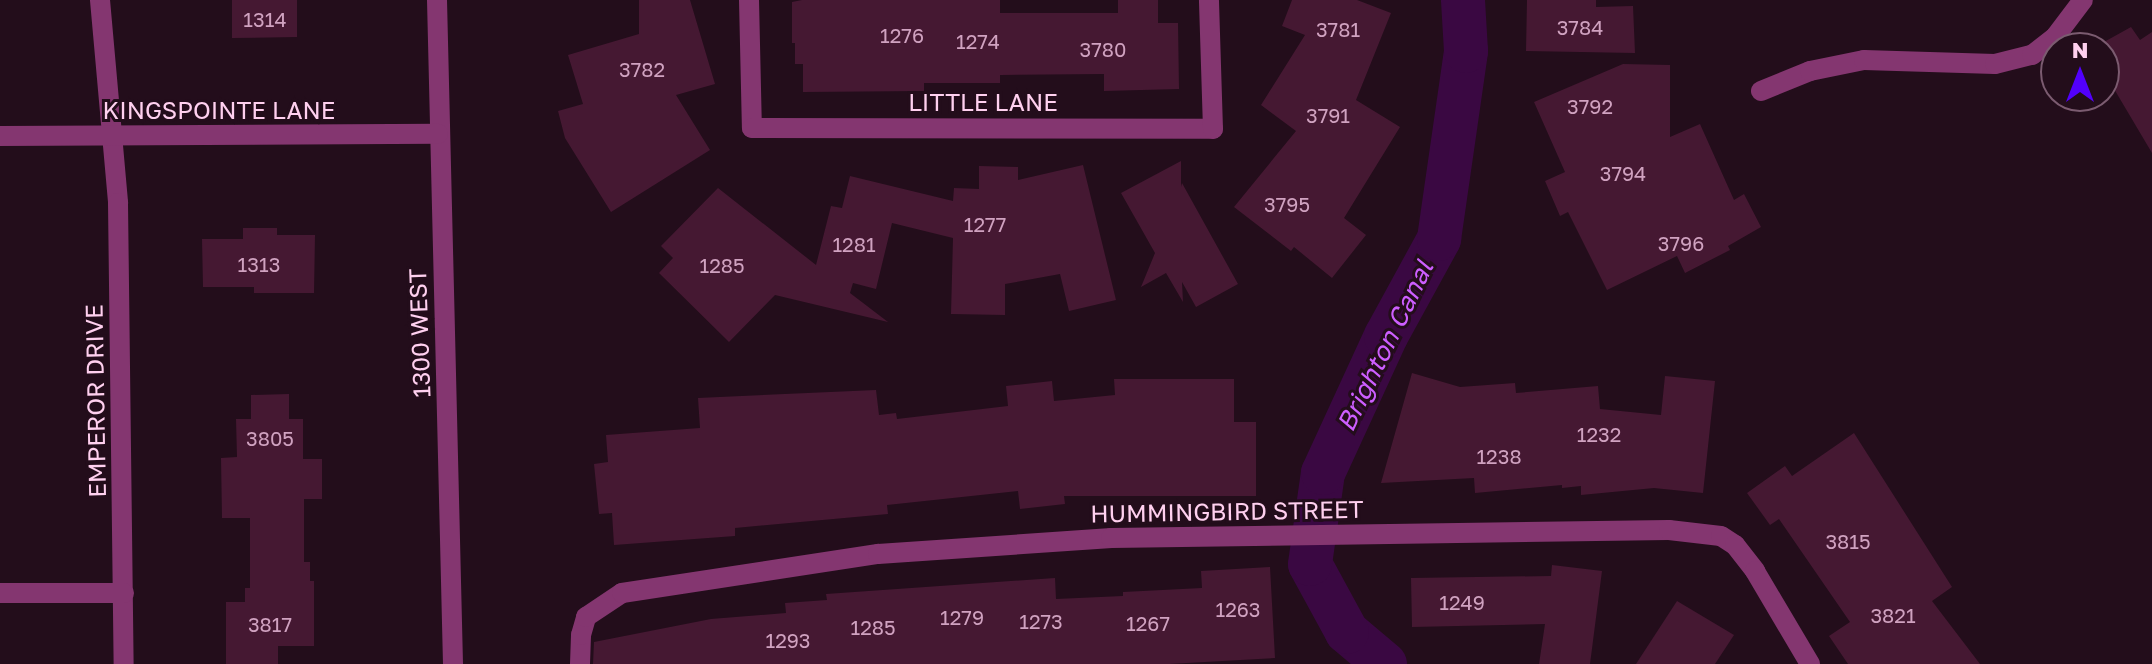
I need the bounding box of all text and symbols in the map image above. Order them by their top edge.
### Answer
house number: 1314 [243,7,287,31]
house number: 3784 [1557,15,1603,39]
house number: 3781 [1316,17,1360,41]
house number: 1276 [880,23,924,47]
house number: 1274 [956,29,1000,53]
north arrow [2040,32,2120,112]
text: N [2072,36,2088,63]
house number: 3780 [1080,37,1126,61]
house number: 3782 [619,57,665,81]
street label: LITTLE LANE [908,88,1058,116]
house number: 3792 [1567,94,1613,118]
street label: KINGSPOINTE LANE [103,96,335,124]
house number: 3791 [1306,103,1350,127]
house number: 3794 [1600,161,1646,185]
house number: 3795 [1264,192,1310,216]
house number: 1277 [964,212,1006,236]
house number: 3796 [1658,231,1704,255]
house number: 1281 [832,232,876,256]
house number: 1313 [238,252,280,276]
house number: 1285 [699,253,745,277]
water label: Brighton Canal [1330,256,1440,436]
street label: 1300 WEST [402,268,436,398]
street label: EMPEROR DRIVE [79,304,111,498]
house number: 1232 [1577,422,1621,446]
house number: 3805 [246,426,294,450]
house number: 1238 [1476,444,1522,468]
street label: HUMMINGBIRD STREET [1090,494,1364,528]
house number: 3815 [1825,529,1871,553]
house number: 1249 [1439,590,1485,614]
house number: 1263 [1215,597,1261,621]
house number: 3821 [1870,603,1916,627]
house number: 1279 [940,605,984,629]
house number: 1273 [1019,609,1063,633]
house number: 1267 [1126,611,1170,635]
house number: 3817 [248,612,292,636]
house number: 1285 [850,615,896,639]
house number: 1293 [765,628,811,652]

